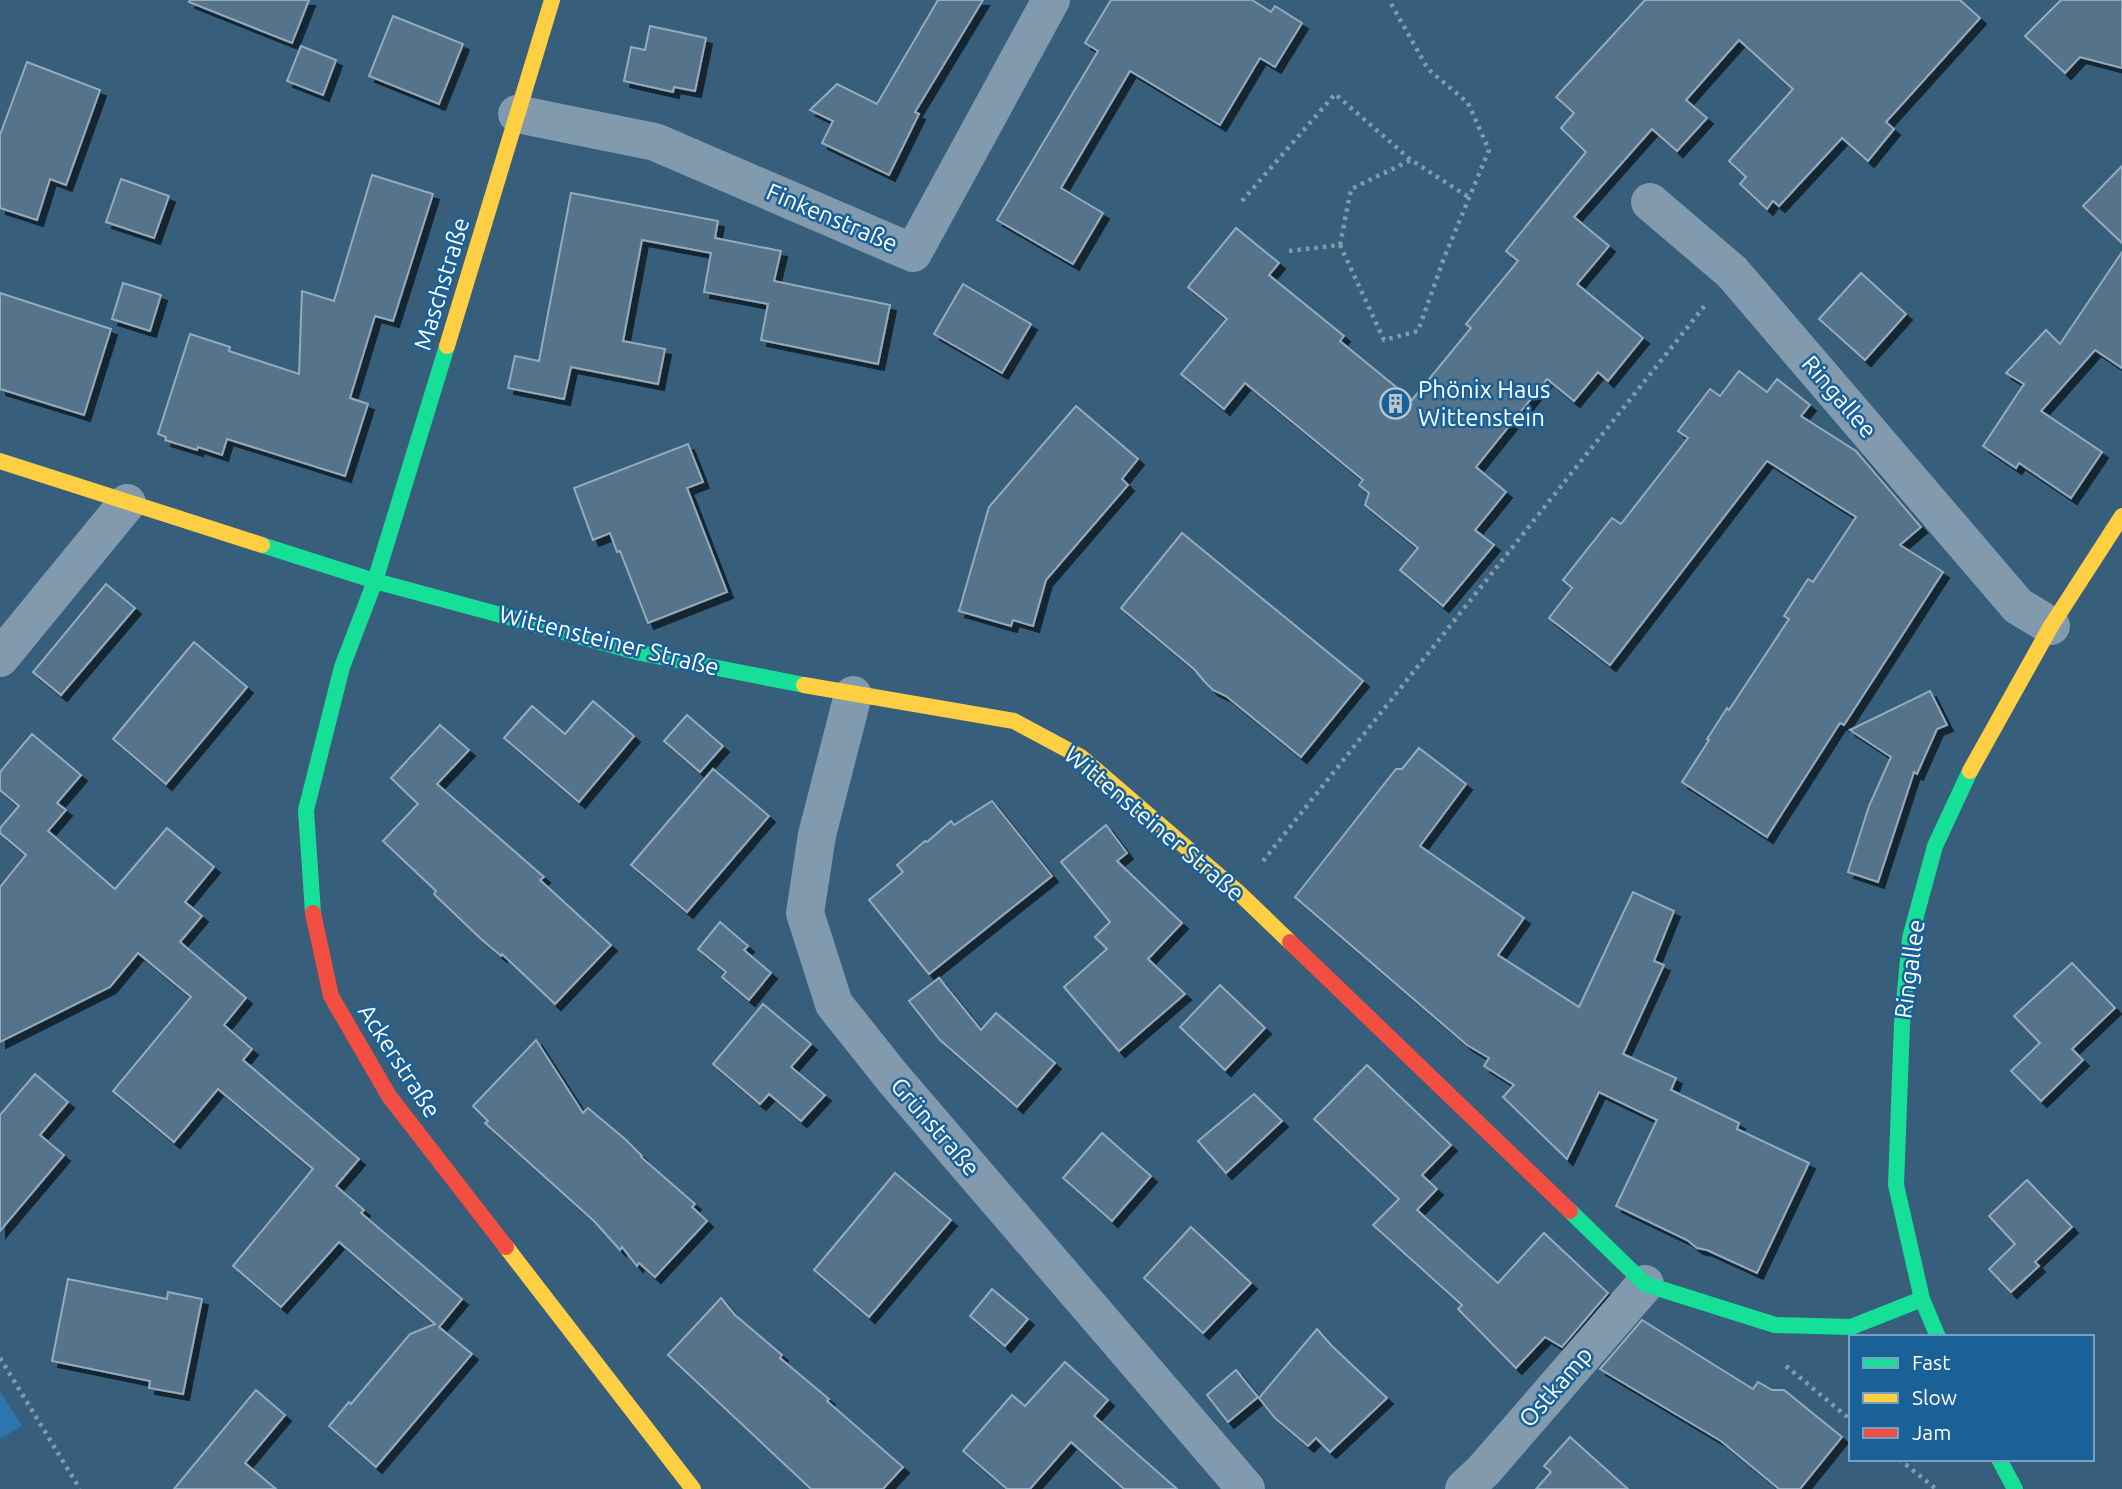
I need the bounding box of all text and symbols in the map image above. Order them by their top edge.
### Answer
street label: Finkenstraße [763,178,902,257]
street label: Maschstraße [409,214,475,354]
street label: Ringallee [1796,350,1882,443]
place label: Phönix Haus Wittenstein [1418,376,1550,431]
building icon: Phönix Haus Wittenstein [1378,387,1412,421]
street label: Wittensteiner Straße [496,600,722,681]
street label: Wittensteiner Straße [1059,741,1250,907]
street label: Ringallee [1889,918,1930,1020]
street label: Ackerstraße [353,999,446,1123]
street label: Grünstraße [885,1072,985,1181]
legend [1849,1335,2094,1461]
street label: Ostkamp [1513,1341,1598,1432]
text: Fast [1912,1350,1950,1374]
text: Slow [1912,1385,1957,1409]
text: Jam [1912,1420,1951,1444]

